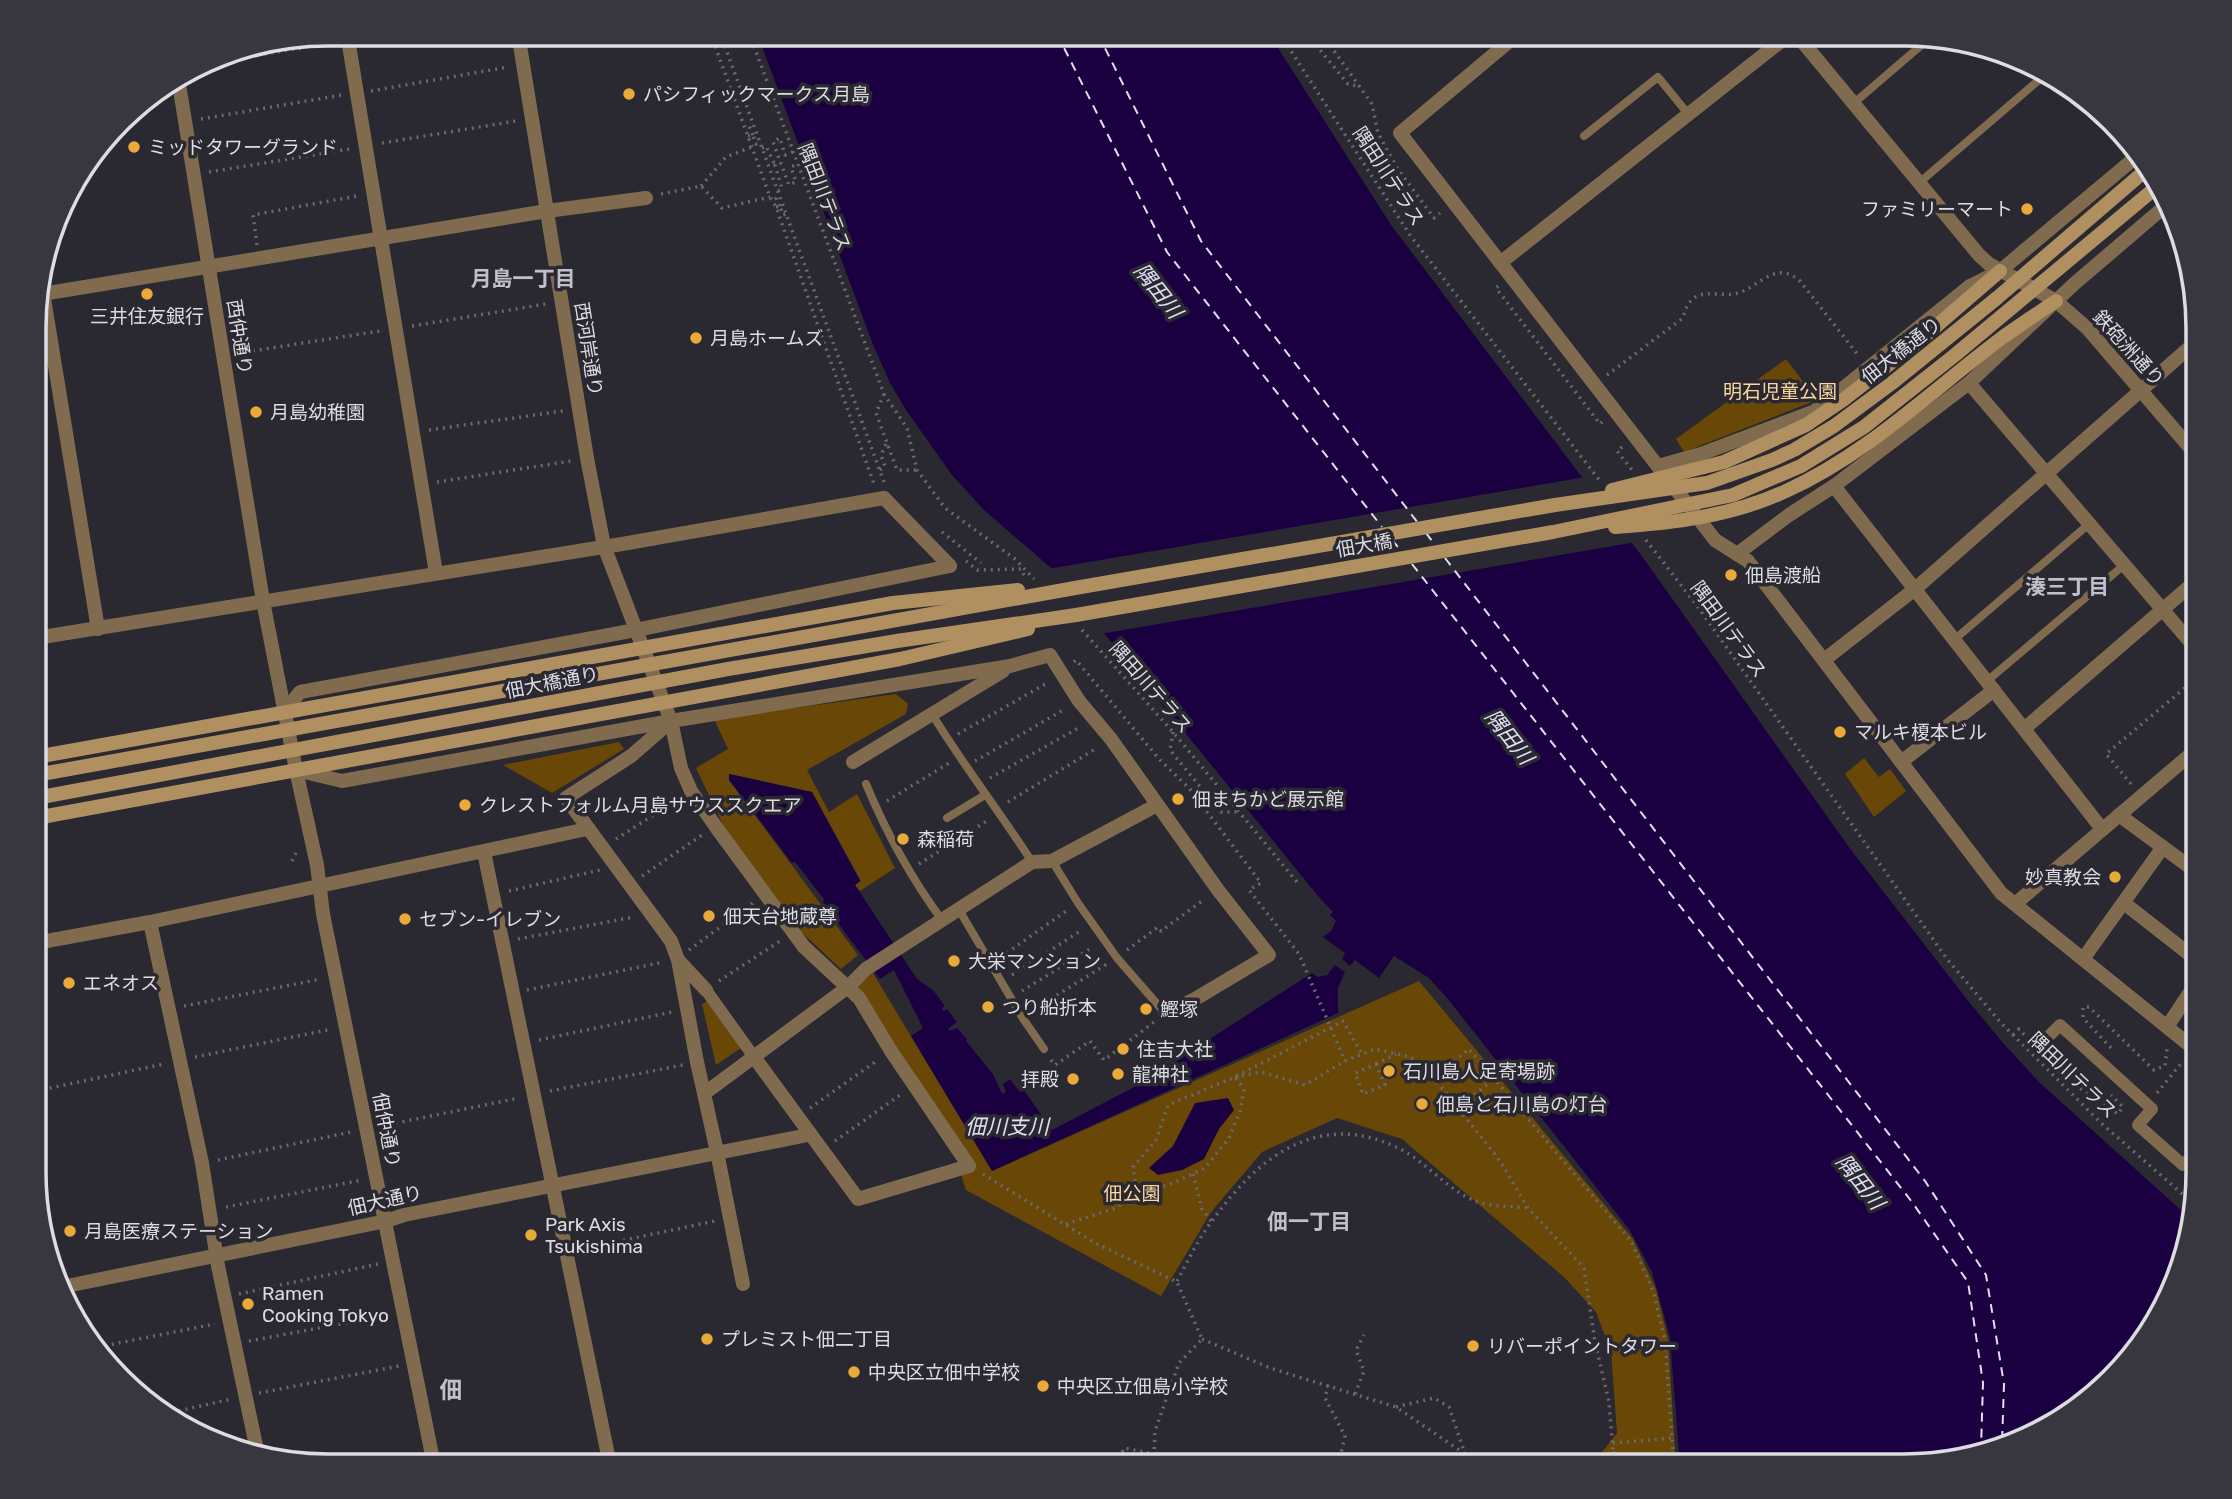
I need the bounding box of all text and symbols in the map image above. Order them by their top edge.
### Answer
place label: パシフィックマークス月島 [643,83,870,106]
marker: パシフィックマークス月島 [621,86,637,102]
street label: 隅田川テラス [1348,122,1429,230]
place label: ミッドタワーグランド [148,136,338,159]
marker: ミッドタワーグランド [126,139,142,155]
street label: 隅田川テラス [793,140,856,254]
place label: ファミリーマート [1861,198,2013,221]
marker: ファミリーマート [2019,201,2035,217]
water label: 隅田川 [1129,258,1189,325]
district label: 月島一丁目 [471,266,576,291]
marker: 三井住友銀行 [139,286,155,302]
street label: 西仲通り [222,298,257,376]
street label: 西河岸通り [570,300,607,398]
place label: 三井住友銀行 [90,305,204,328]
street label: 鉄砲洲通り [2088,305,2169,391]
street label: 佃大橋通り [1857,312,1946,389]
place label: 月島ホームズ [710,327,823,350]
marker: 月島ホームズ [688,330,704,346]
park label: 明石児童公園 [1723,380,1837,403]
place label: 月島幼稚園 [270,401,365,424]
marker: 月島幼稚園 [248,404,264,420]
street label: 佃大橋 [1334,529,1394,562]
place label: 佃島渡船 [1745,564,1821,587]
marker: 佃島渡船 [1723,567,1739,583]
district label: 湊三丁目 [2025,574,2109,599]
street label: 隅田川テラス [1686,577,1771,682]
street label: 隅田川テラス [1105,637,1197,738]
street label: 佃大橋通り [503,662,601,703]
water label: 隅田川 [1480,704,1540,771]
place label: マルキ榎本ビル [1854,721,1987,744]
marker: マルキ榎本ビル [1832,724,1848,740]
place label: 佃まちかど展示館 [1192,788,1344,811]
marker: 佃まちかど展示館 [1170,791,1186,807]
place label: クレストフォルム月島サウススクエア [479,794,802,817]
marker: クレストフォルム月島サウススクエア [457,797,473,813]
place label: 森稲荷 [917,828,974,851]
marker: 森稲荷 [895,831,911,847]
place label: 妙真教会 [2025,866,2101,889]
marker: 妙真教会 [2107,869,2123,885]
place label: 佃天台地蔵尊 [723,905,837,928]
place label: セブン-イレブン [419,908,561,931]
marker: 佃天台地蔵尊 [701,908,717,924]
marker: セブン-イレブン [397,911,413,927]
place label: 大栄マンション [968,950,1101,973]
marker: 大栄マンション [946,953,962,969]
place label: エネオス [83,972,159,995]
marker: エネオス [61,975,77,991]
place label: つり船折本 [1002,996,1097,1019]
place label: 鰹塚 [1160,998,1198,1021]
marker: つり船折本 [980,999,996,1015]
marker: 鰹塚 [1138,1001,1154,1017]
street label: 隅田川テラス [2024,1028,2122,1123]
place label: 住吉大社 [1137,1038,1213,1061]
marker: 住吉大社 [1115,1041,1131,1057]
place label: 石川島人足寄場跡 [1403,1060,1555,1083]
place label: 龍神社 [1132,1063,1189,1086]
marker: 石川島人足寄場跡 [1381,1063,1397,1079]
marker: 龍神社 [1110,1066,1126,1082]
place label: 拝殿 [1021,1068,1059,1091]
marker: 拝殿 [1065,1071,1081,1087]
street label: 佃仲通り [368,1091,405,1170]
place label: 佃島と石川島の灯台 [1436,1093,1607,1116]
marker: 佃島と石川島の灯台 [1414,1096,1430,1112]
water label: 佃川支川 [965,1114,1051,1139]
water label: 隅田川 [1831,1149,1891,1216]
street label: 佃大通り [345,1181,425,1220]
park label: 佃公園 [1103,1182,1161,1205]
district label: 佃一丁目 [1267,1209,1351,1234]
place label: Park Axis Tsukishima [545,1213,643,1258]
place label: 月島医療ステーション [84,1220,274,1243]
marker: 月島医療ステーション [62,1223,78,1239]
marker: Park Axis Tsukishima [523,1227,539,1243]
place label: Ramen Cooking Tokyo [262,1282,389,1327]
marker: Ramen Cooking Tokyo [240,1296,256,1312]
place label: プレミスト佃二丁目 [721,1328,892,1351]
marker: プレミスト佃二丁目 [699,1331,715,1347]
place label: リバーポイントタワー [1487,1335,1677,1358]
marker: リバーポイントタワー [1465,1338,1481,1354]
place label: 中央区立佃中学校 [868,1361,1020,1384]
marker: 中央区立佃中学校 [846,1364,862,1380]
place label: 中央区立佃島小学校 [1057,1375,1228,1398]
district label: 佃 [440,1376,463,1404]
marker: 中央区立佃島小学校 [1035,1378,1051,1394]

